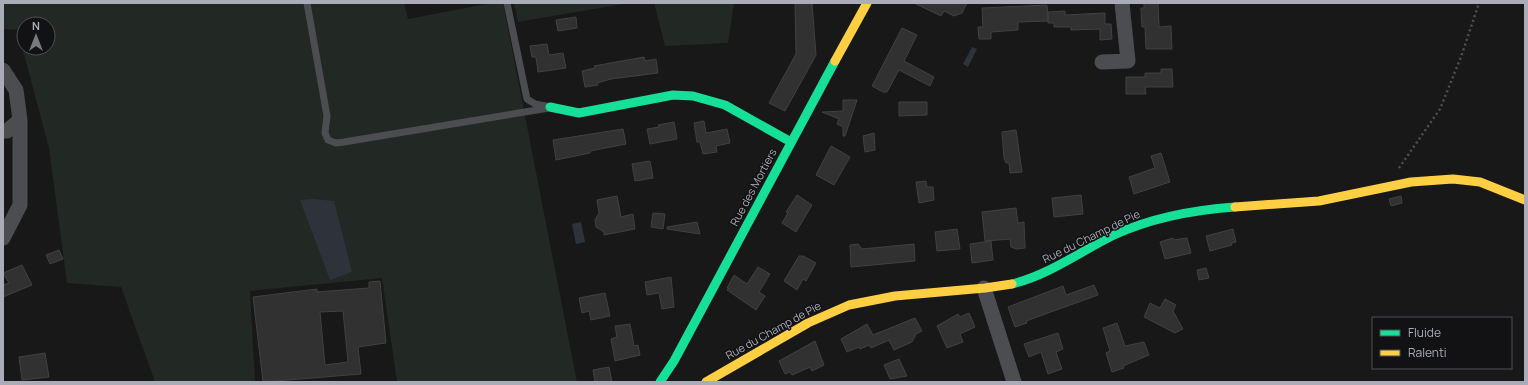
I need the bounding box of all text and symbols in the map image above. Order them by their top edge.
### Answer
north arrow [16,16,56,56]
text: N [32,18,40,33]
street label: Rue des Mortiers [726,145,780,228]
street label: Rue du Champ de Pie [1040,206,1143,266]
street label: Rue du Champ de Pie [723,297,824,362]
legend [1372,317,1512,369]
text: Fluide [1408,324,1441,341]
text: Ralenti [1408,344,1447,361]

